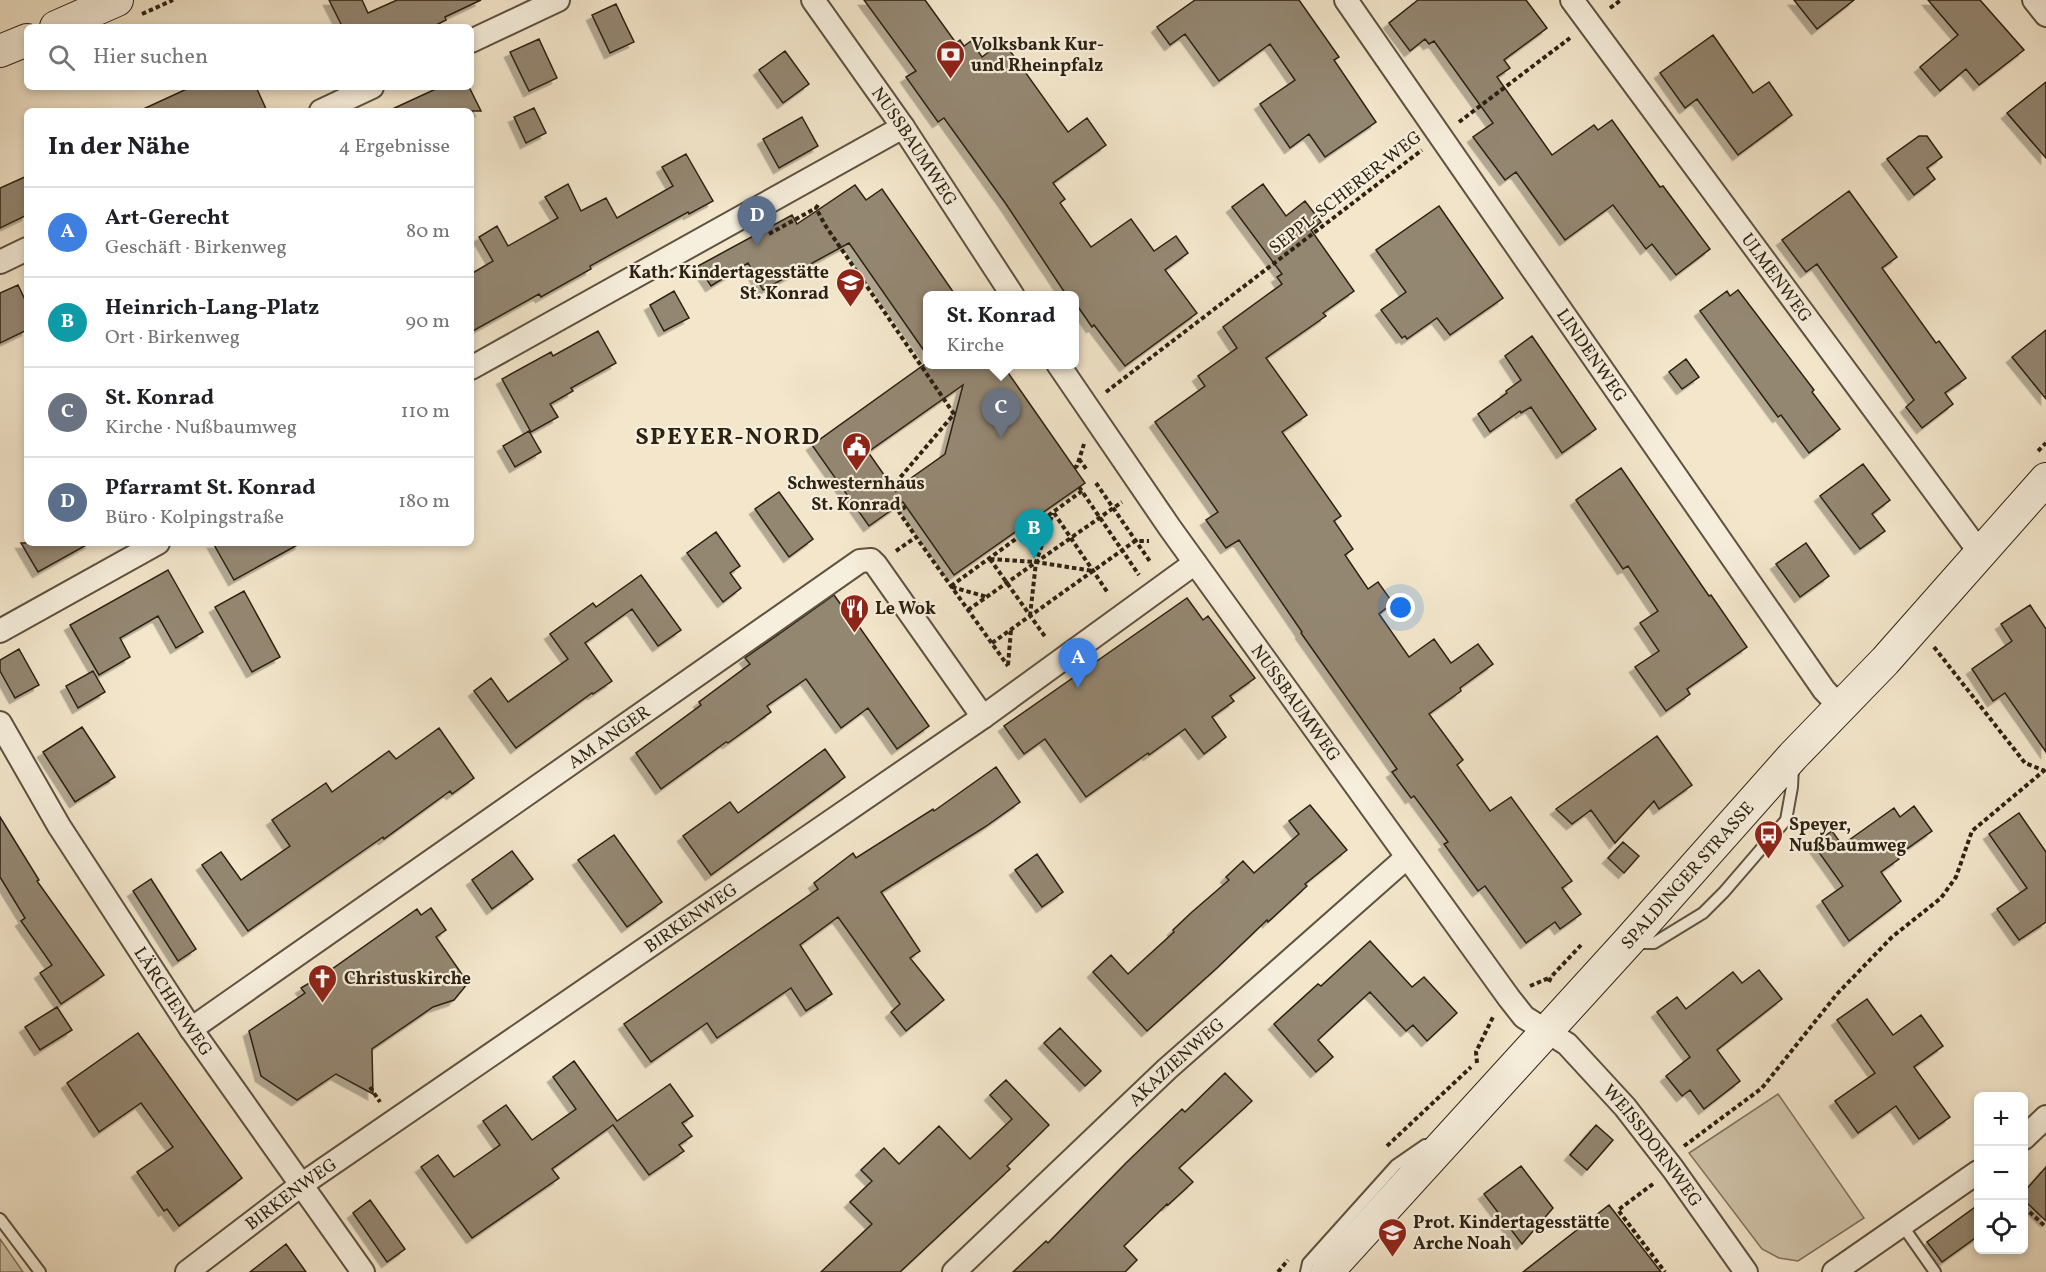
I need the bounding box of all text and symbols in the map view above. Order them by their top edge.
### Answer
search box [24,24,474,90]
place label: Volksbank Kur- und Rheinpfalz [971,33,1104,79]
bank icon: Volksbank Kur- und Rheinpfalz [934,38,966,80]
icon: search [45,41,78,74]
text: Hier suchen [93,42,208,73]
street label: NUSSBAUMWEG [864,82,962,211]
street label: SEPPL-SCHERER-WEG [1264,126,1428,261]
text: In der Nähe [48,129,190,165]
text: 4 Ergebnisse [338,133,450,161]
pin: D [738,196,777,246]
text: Art-Gerecht [105,203,229,234]
text: A [60,218,75,246]
text: 80 m [406,218,450,246]
street label: ULMENWEG [1734,229,1817,328]
text: Geschäft · Birkenweg [105,234,287,262]
place label: Kath. Kindertagesstätte St. Konrad [628,261,829,307]
school or university icon: Kath. Kindertagesstätte St. Konrad [834,266,866,308]
popup [923,291,1079,369]
text: Heinrich-Lang-Platz [105,293,319,324]
text: St. Konrad [946,301,1056,332]
street label: LINDENWEG [1549,304,1632,408]
text: B [61,308,74,336]
text: 90 m [406,308,450,336]
text: Ort · Birkenweg [105,324,240,352]
text: Kirche [946,332,1004,360]
text: St. Konrad [105,383,214,414]
pin: C [982,388,1020,438]
text: C [61,398,74,426]
text: 110 m [401,398,450,426]
text: Kirche · Nußbaumweg [105,414,297,442]
district label: SPEYER-NORD [635,421,821,455]
public building icon: Schwesternhaus St. Konrad [840,430,872,472]
place label: Schwesternhaus St. Konrad [787,472,925,518]
text: Pfarramt St. Konrad [105,473,316,504]
text: D [60,488,75,516]
text: 180 m [398,488,450,516]
text: Büro · Kolpingstraße [105,504,284,532]
pin: B [1014,510,1054,559]
restaurant icon: Le Wok [838,592,870,634]
your location [1386,593,1415,622]
place label: Le Wok [875,597,936,622]
pin: A [1058,638,1098,688]
street label: NUSSBAUMWEG [1244,640,1345,767]
street label: AM ANGER [563,700,656,775]
street label: SPALDINGER STRASSE [1616,797,1761,955]
place label: Speyer, Nußbaumweg [1789,813,1907,859]
bus stop icon: Speyer, Nußbaumweg [1752,818,1784,860]
street label: BIRKENWEG [640,878,743,960]
street label: LÄRCHENWEG [127,942,218,1062]
church icon: Christuskirche [307,962,339,1004]
place label: Christuskirche [344,967,471,992]
street label: AKAZIENWEG [1124,1013,1231,1113]
street label: WEISSDORNWEG [1596,1079,1707,1213]
map controls [1974,1092,2028,1254]
button: + [1974,1092,2028,1146]
button: − [1974,1146,2028,1200]
street label: BIRKENWEG [241,1153,343,1237]
button: locate [1974,1200,2028,1254]
place label: Prot. Kindertagesstätte Arche Noah [1413,1211,1610,1257]
school or university icon: Prot. Kindertagesstätte Arche Noah [1376,1216,1408,1258]

